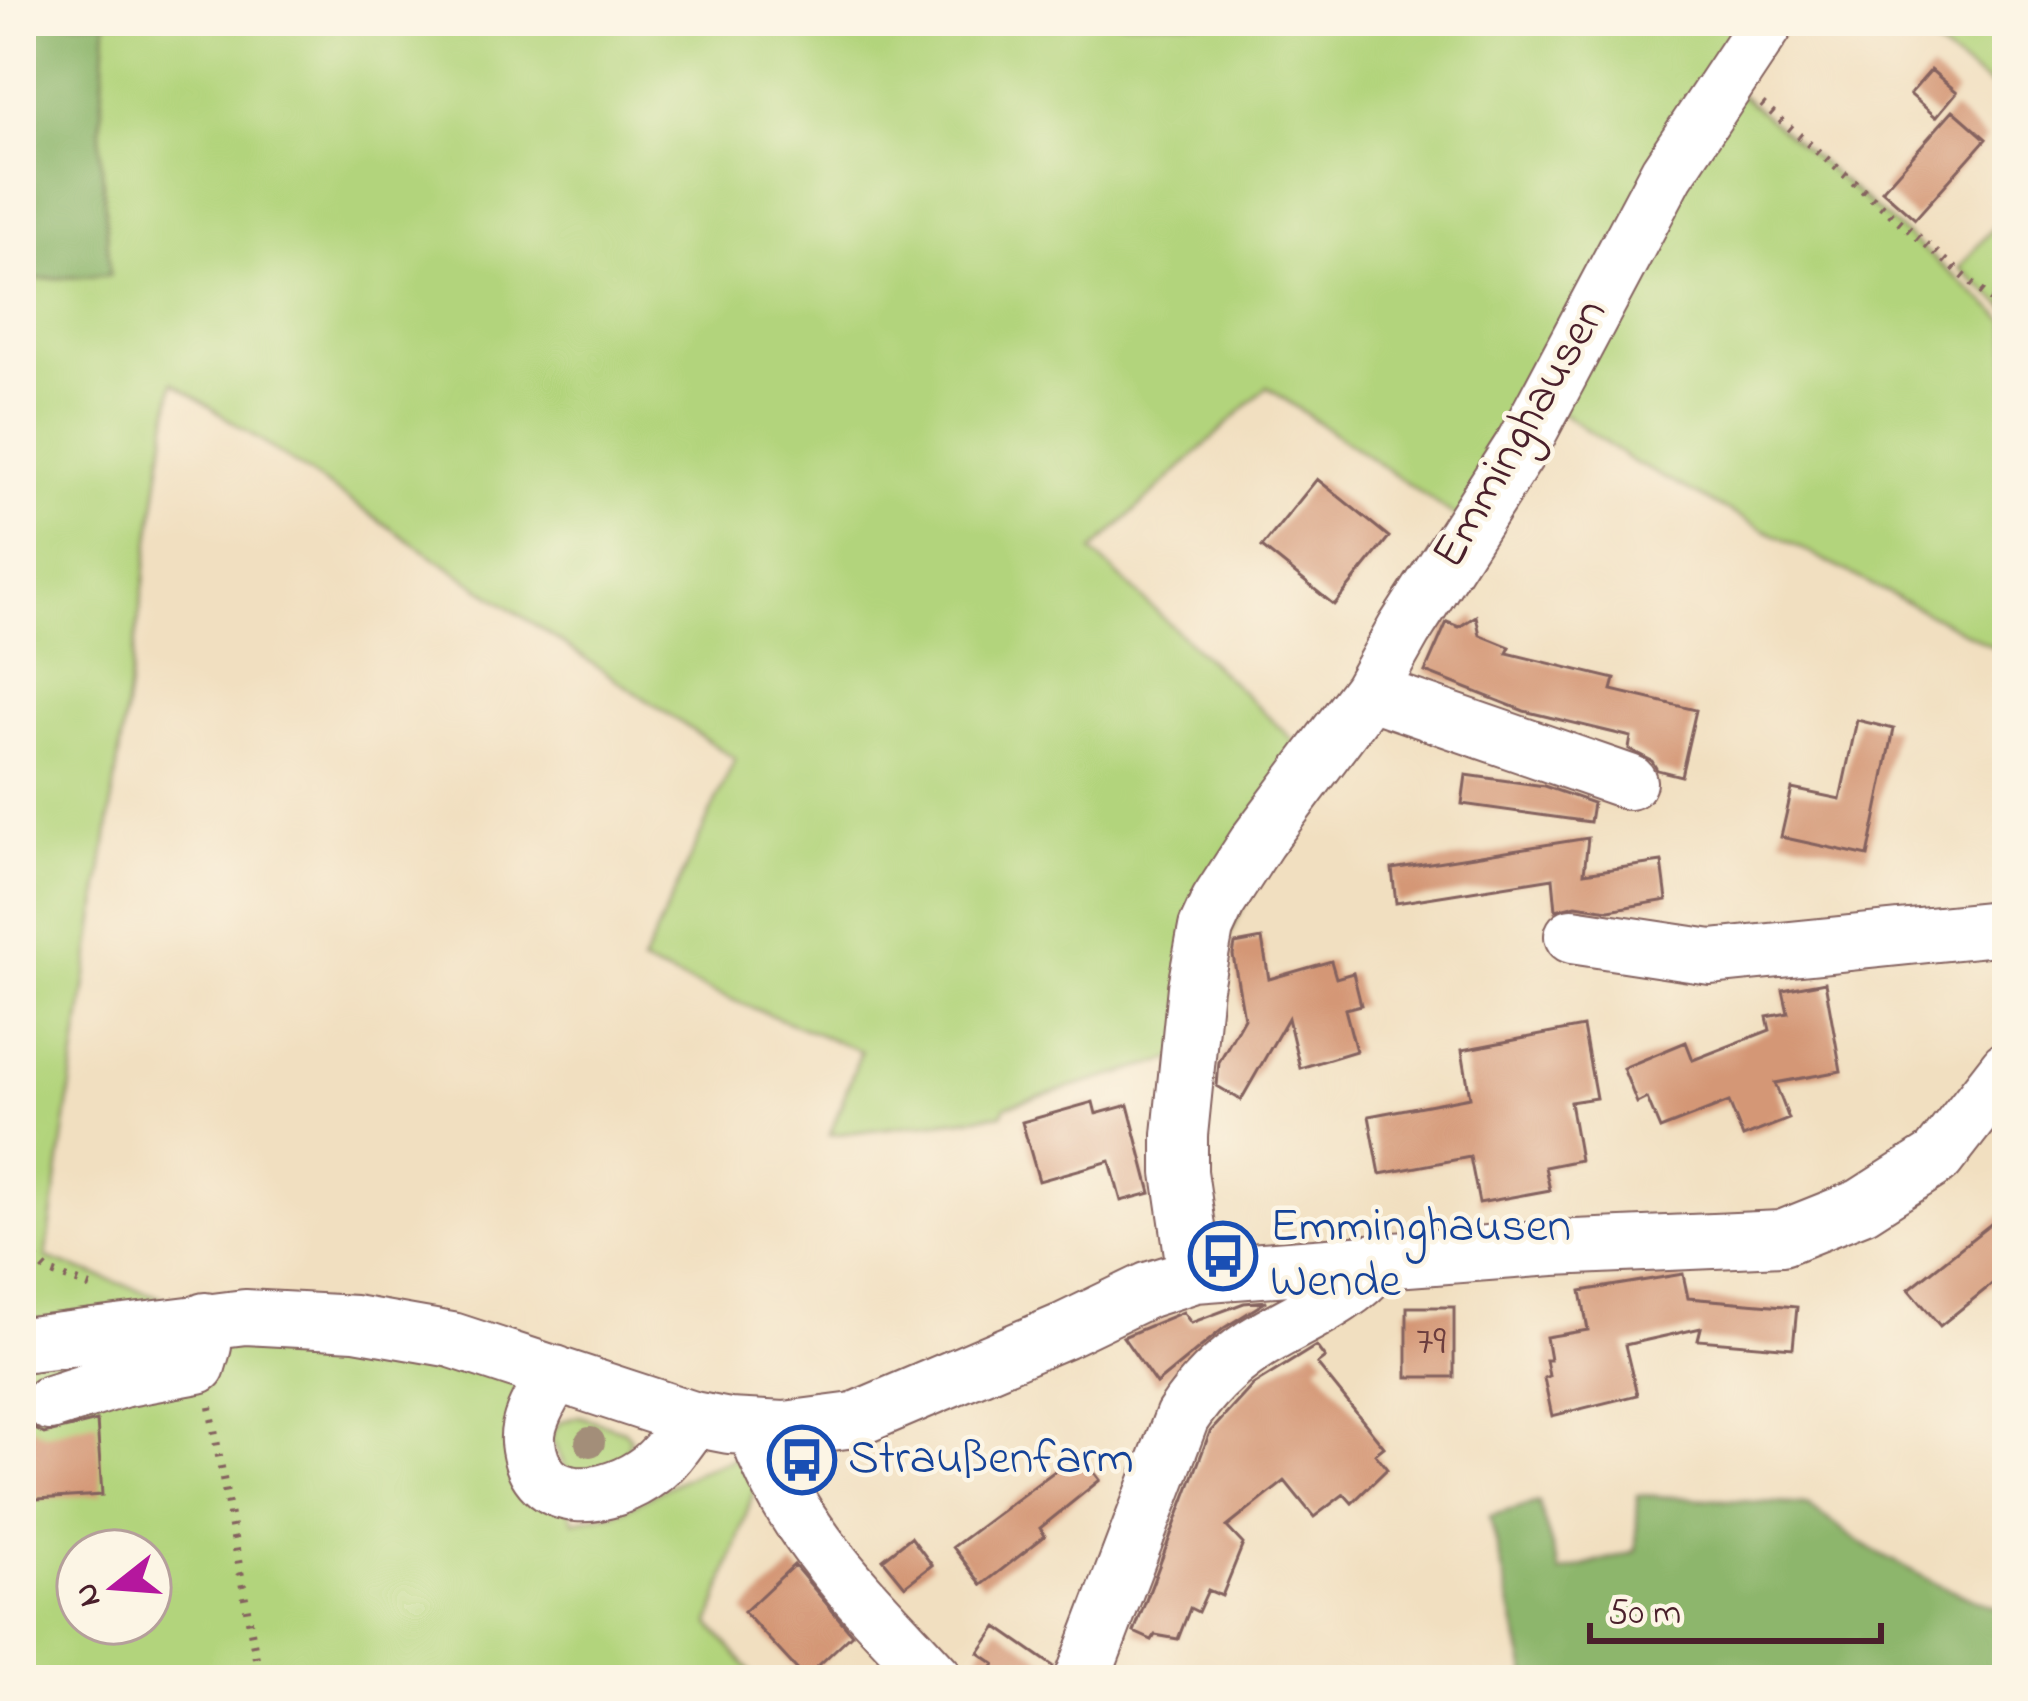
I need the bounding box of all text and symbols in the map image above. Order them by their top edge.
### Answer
street label: Emminghausen [1415,286,1627,582]
place label: Emminghausen Wende [1270,1193,1571,1318]
bus stop icon: Emminghausen Wende [1188,1221,1258,1291]
house number: 79 [1416,1312,1446,1373]
bus stop icon: Straußenfarm [767,1425,837,1495]
place label: Straußenfarm [848,1425,1134,1495]
north arrow [54,1527,174,1647]
scale bar [1590,1569,1881,1643]
text: N [63,1577,115,1612]
text: 50 m [1608,1588,1681,1641]

